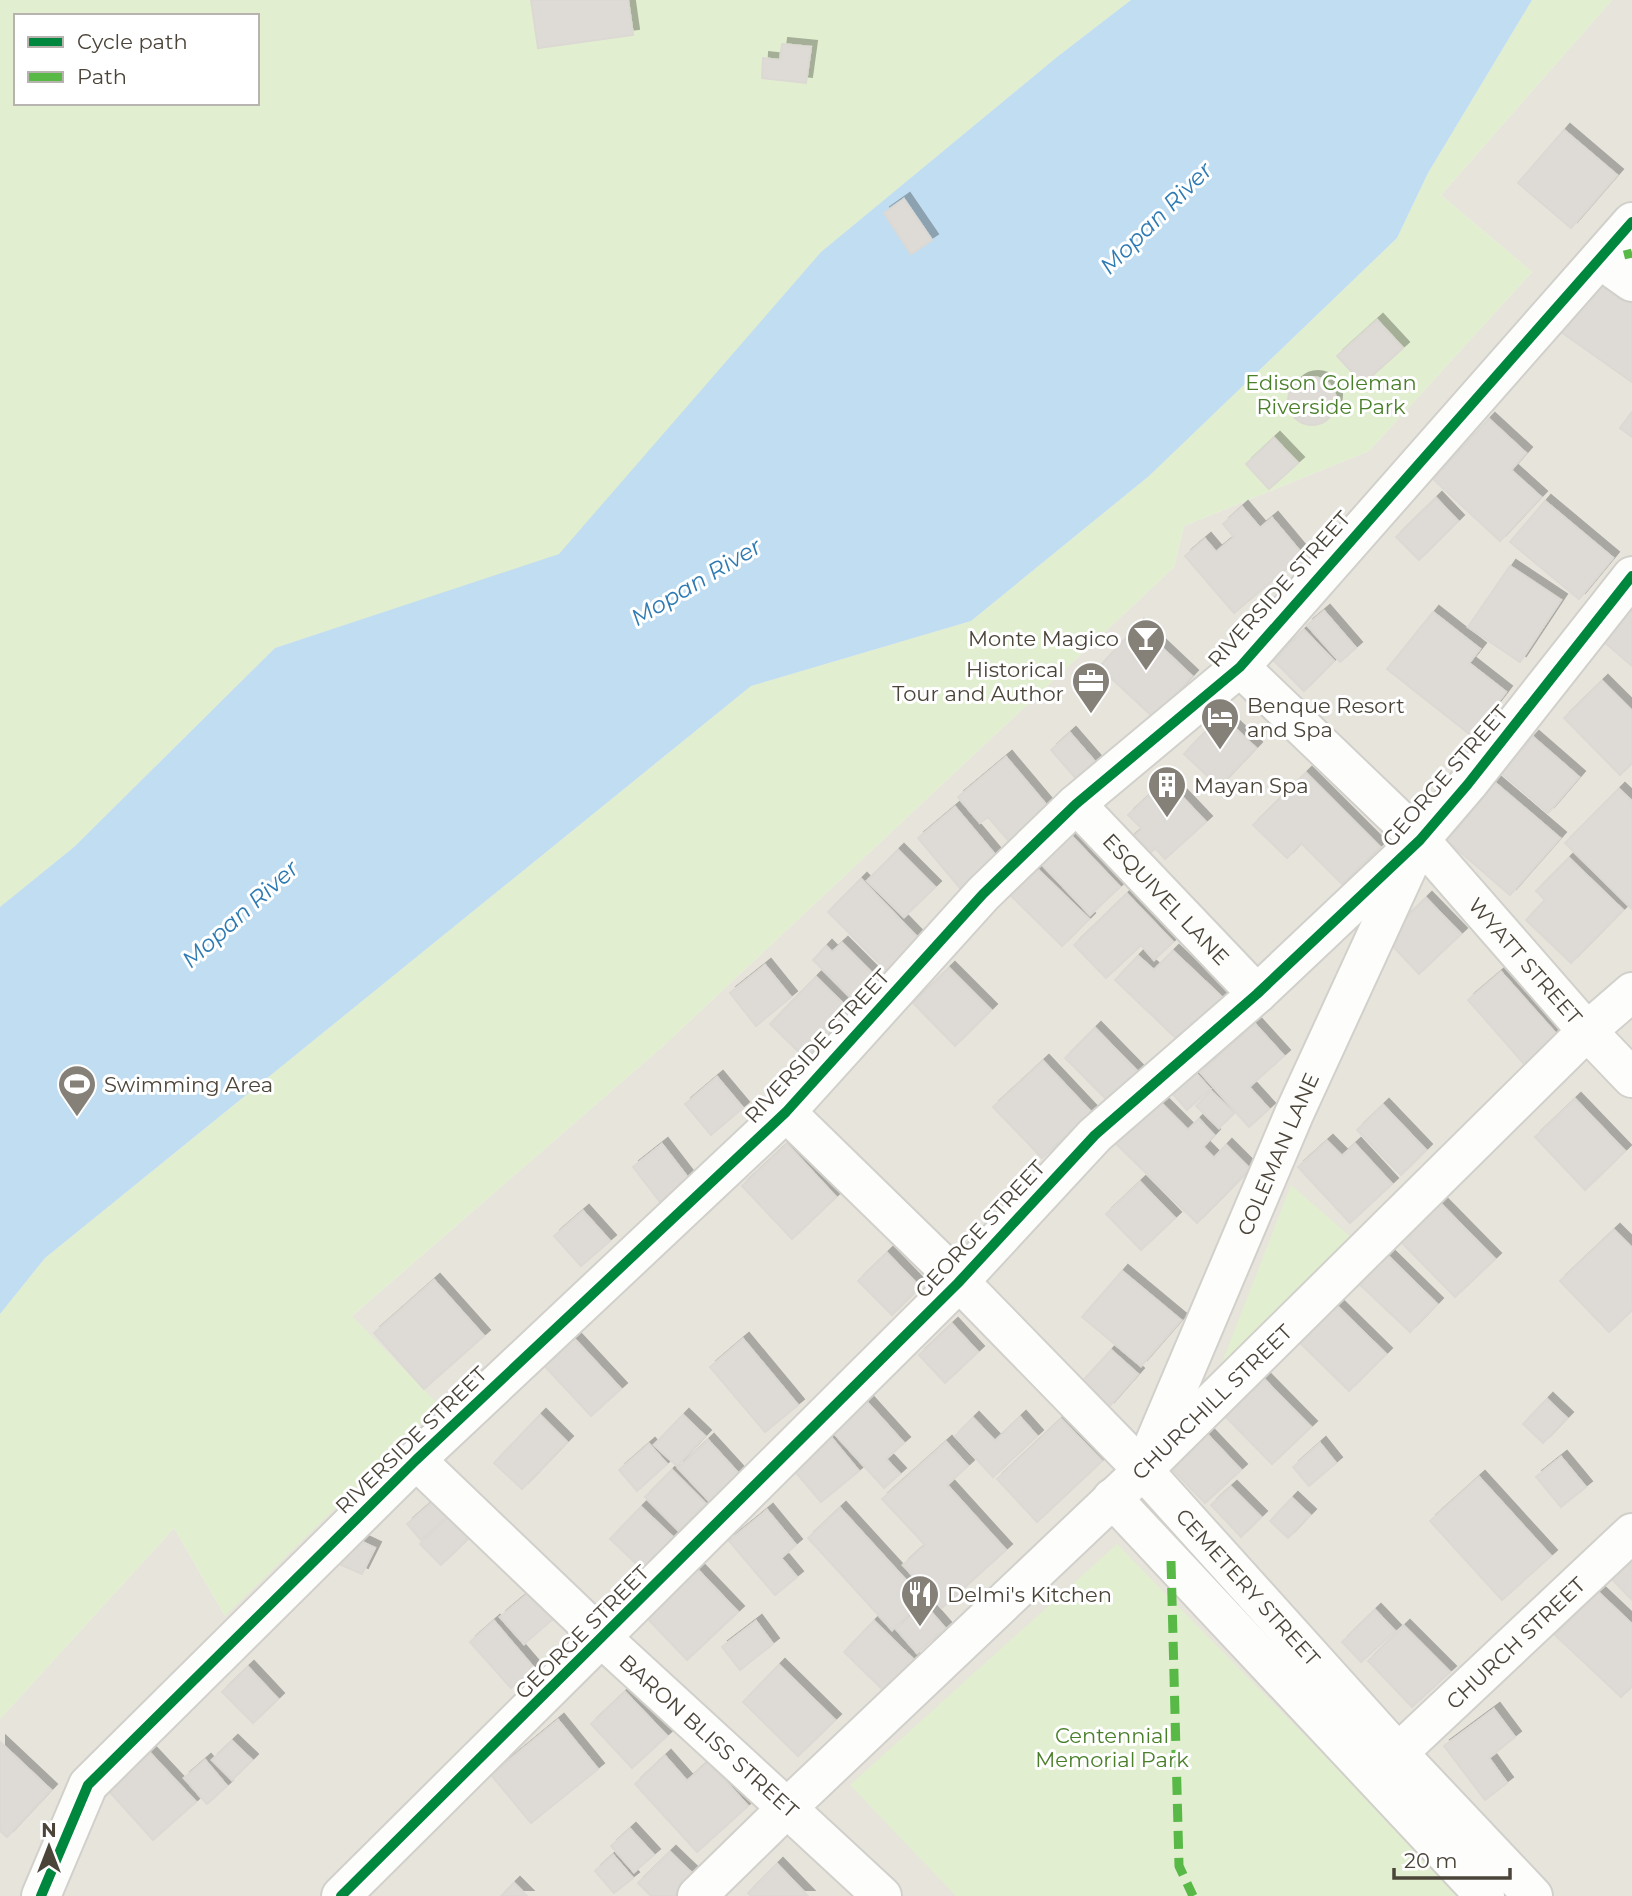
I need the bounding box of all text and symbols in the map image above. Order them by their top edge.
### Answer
legend [14,14,259,105]
text: Cycle path [77,29,188,54]
text: Path [77,64,127,89]
water label: Mopan River [1094,156,1218,280]
park label: Edison Coleman Riverside Park [1245,370,1417,419]
street label: RIVERSIDE STREET [1202,506,1356,672]
water label: Mopan River [626,532,767,632]
bar icon: Monte Magico [1125,617,1167,672]
place label: Monte Magico [968,626,1119,651]
place label: Historical Tour and Author [892,657,1064,706]
office icon: Historical Tour and Author [1070,660,1112,715]
place label: Benque Resort and Spa [1247,693,1405,742]
hotel icon: Benque Resort and Spa [1199,696,1241,751]
street label: GEORGE STREET [1377,700,1513,852]
building icon: Mayan Spa [1146,764,1188,819]
place label: Mayan Spa [1194,773,1309,798]
street label: ESQUIVEL LANE [1098,828,1235,970]
water label: Mopan River [176,854,305,974]
street label: WYATT STREET [1464,892,1588,1029]
street label: RIVERSIDE STREET [739,964,895,1128]
sports icon: Swimming Area [56,1063,98,1118]
street label: COLEMAN LANE [1232,1069,1324,1239]
place label: Swimming Area [104,1072,273,1097]
street label: GEORGE STREET [910,1155,1050,1303]
street label: CHURCHILL STREET [1127,1319,1297,1485]
street label: RIVERSIDE STREET [330,1361,492,1519]
street label: CEMETERY STREET [1171,1503,1326,1671]
street label: GEORGE STREET [510,1560,654,1704]
street label: CHURCH STREET [1441,1571,1590,1714]
restaurant icon: Delmi's Kitchen [899,1573,941,1628]
place label: Delmi's Kitchen [947,1582,1112,1607]
street label: BARON BLISS STREET [614,1649,804,1823]
park label: Centennial Memorial Park [1035,1723,1189,1772]
north arrow [14,1812,84,1882]
text: N [41,1819,57,1842]
scale bar [1394,1836,1510,1880]
text: 20 m [1404,1848,1458,1873]

